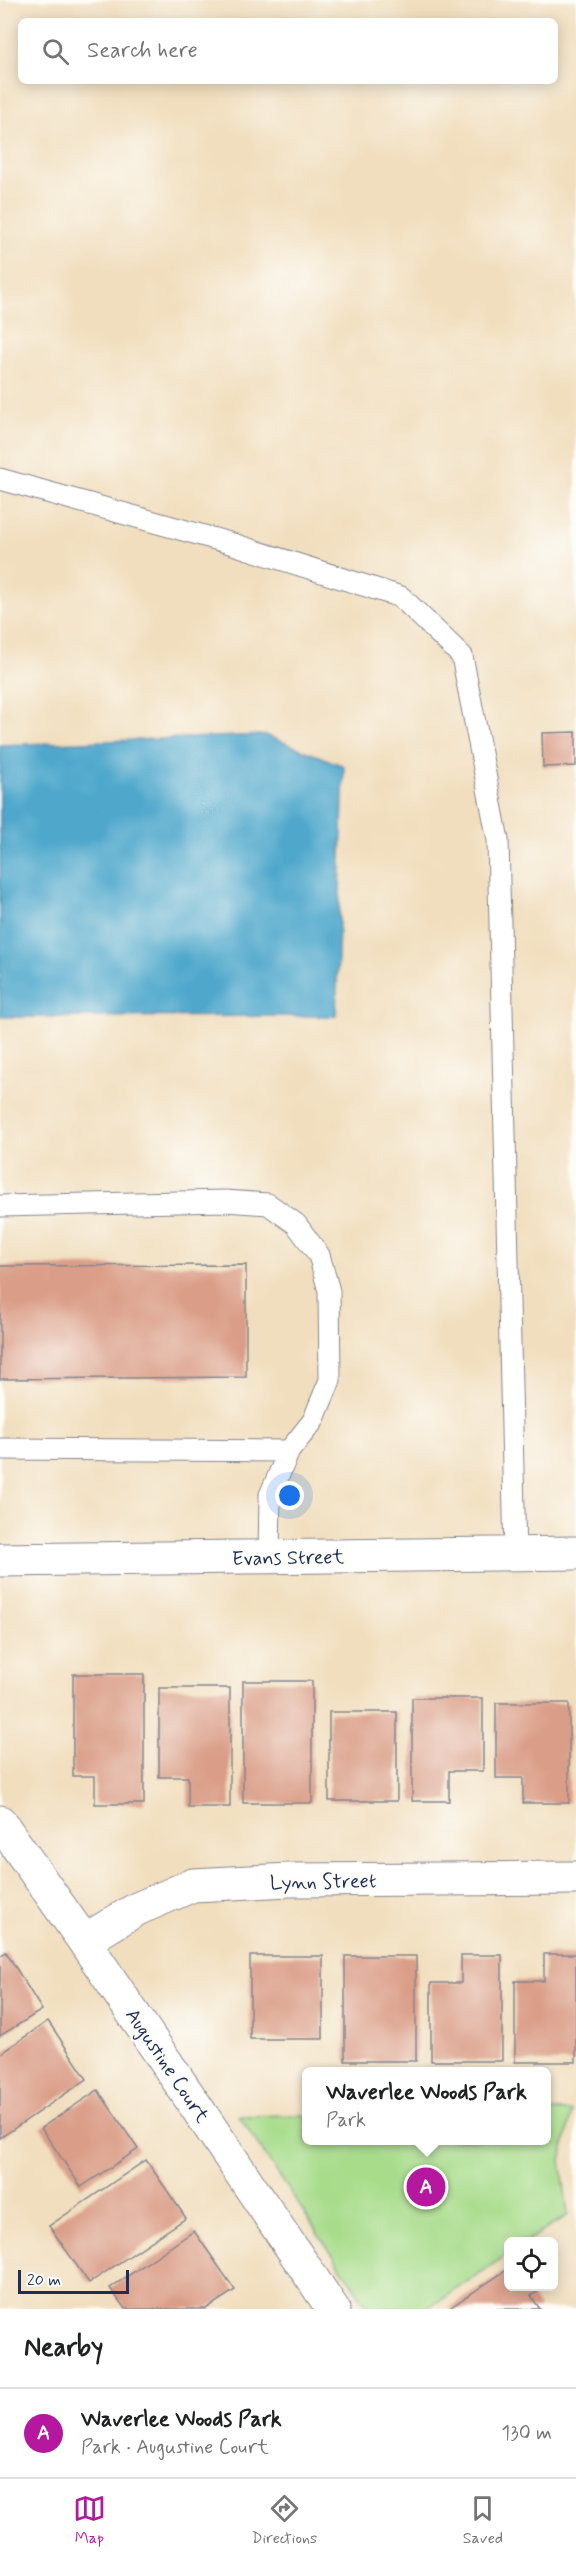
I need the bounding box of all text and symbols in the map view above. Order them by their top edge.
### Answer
search box [18,18,558,84]
icon: search [39,35,72,68]
text: Search here [87,37,198,65]
your location [275,1481,304,1510]
street label: Evans Street [232,1544,345,1573]
street label: Lynn Street [270,1868,377,1897]
street label: Augustine Court [118,2003,215,2129]
popup [302,2067,551,2145]
text: Waverlee Woods Park [326,2079,527,2107]
text: Park [326,2107,366,2134]
pin: A [406,2164,446,2210]
map controls [504,2237,558,2291]
button: locate [504,2237,558,2291]
scale bar [18,2267,129,2294]
text: 20 m [27,2270,61,2291]
text: Nearby [24,2331,103,2365]
text: Waverlee Woods Park [81,2406,282,2434]
text: A [37,2420,50,2447]
text: 130 m [501,2420,552,2447]
text: Park · Augustine Court [81,2434,269,2461]
tab: Map [73,2492,106,2549]
tab: Directions [251,2492,317,2549]
tab: Saved [463,2492,503,2549]

